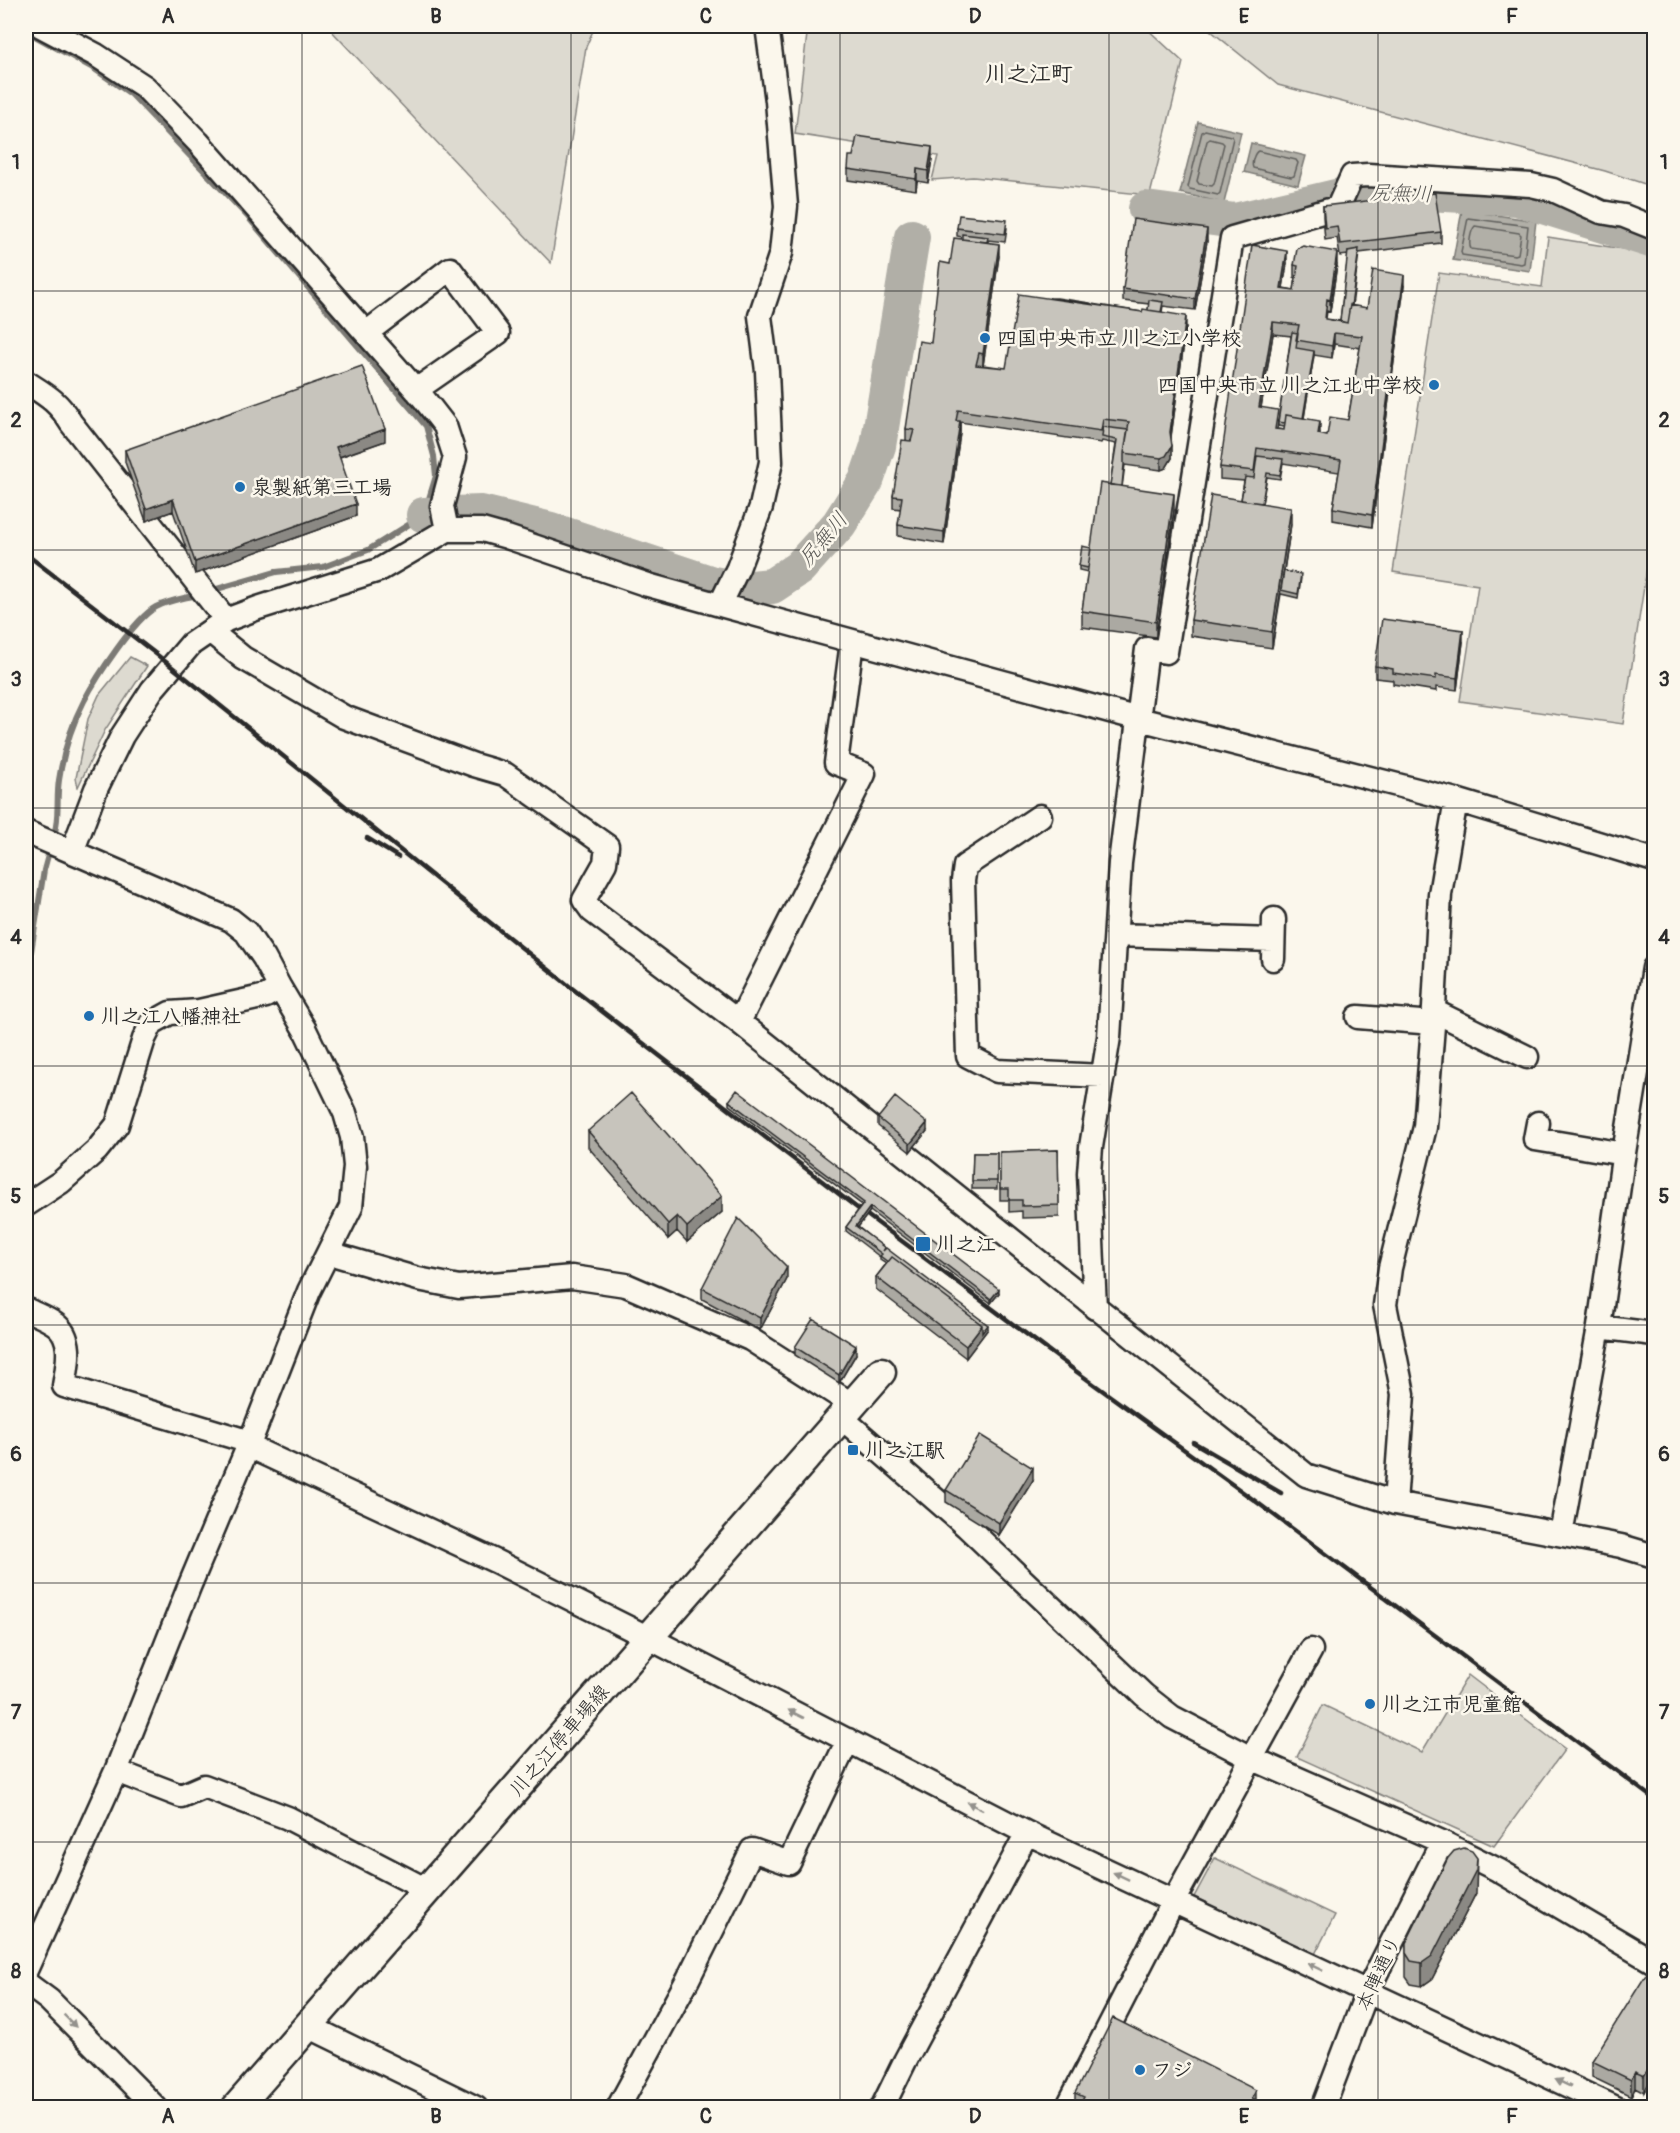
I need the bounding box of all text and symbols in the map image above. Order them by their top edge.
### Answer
text: A [162,4,175,29]
text: B [430,4,442,29]
text: C [700,4,712,29]
text: D [969,4,982,29]
text: E [1239,4,1250,29]
text: F [1506,4,1518,29]
district label: 川之江町 [985,60,1073,88]
text: 1 [12,150,20,175]
text: 1 [1660,150,1668,175]
water label: 尻無川 [1369,179,1433,208]
place label: 四国中央市立 川之江小学校 [997,326,1241,351]
marker: 四国中央市立 川之江小学校 [978,331,992,345]
place label: 四国中央市立 川之江北中学校 [1158,373,1422,398]
marker: 四国中央市立 川之江北中学校 [1427,378,1441,392]
text: 2 [10,408,22,433]
text: 2 [1658,408,1670,433]
place label: 泉製紙第三工場 [252,475,392,500]
marker: 泉製紙第三工場 [233,480,247,494]
water label: 尻無川 [793,507,854,572]
text: 3 [10,667,22,692]
text: 3 [1658,667,1670,692]
text: 4 [10,925,22,950]
text: 4 [1658,925,1670,950]
place label: 川之江八幡神社 [101,1004,241,1029]
marker: 川之江八幡神社 [82,1009,96,1023]
text: 5 [11,1184,22,1209]
text: 5 [1659,1184,1670,1209]
place label: 川之江 [936,1232,996,1257]
marker: 川之江 [914,1235,932,1253]
place label: 川之江駅 [865,1438,945,1463]
text: 6 [10,1442,22,1467]
text: 6 [1658,1442,1670,1467]
marker: 川之江駅 [846,1443,860,1457]
street label: 川之江停車場線 [504,1679,615,1801]
place label: 川之江市児童館 [1382,1692,1522,1717]
marker: 川之江市児童館 [1363,1697,1377,1711]
text: 7 [11,1700,22,1725]
text: 7 [1659,1700,1670,1725]
one-way arrow [788,1709,805,1718]
one-way arrow [967,1801,984,1811]
one-way arrow [1112,1871,1129,1880]
street label: 本陣通り [1350,1932,1407,2015]
text: 8 [11,1959,21,1984]
text: 8 [1659,1959,1669,1984]
one-way arrow [1306,1963,1323,1972]
one-way arrow [62,2014,76,2028]
place label: フジ [1152,2058,1192,2083]
marker: フジ [1133,2063,1147,2077]
one-way arrow [1555,2078,1572,2087]
text: A [162,2104,175,2129]
text: B [430,2104,442,2129]
text: C [700,2104,712,2129]
text: D [969,2104,982,2129]
text: E [1239,2104,1250,2129]
text: F [1506,2104,1518,2129]

